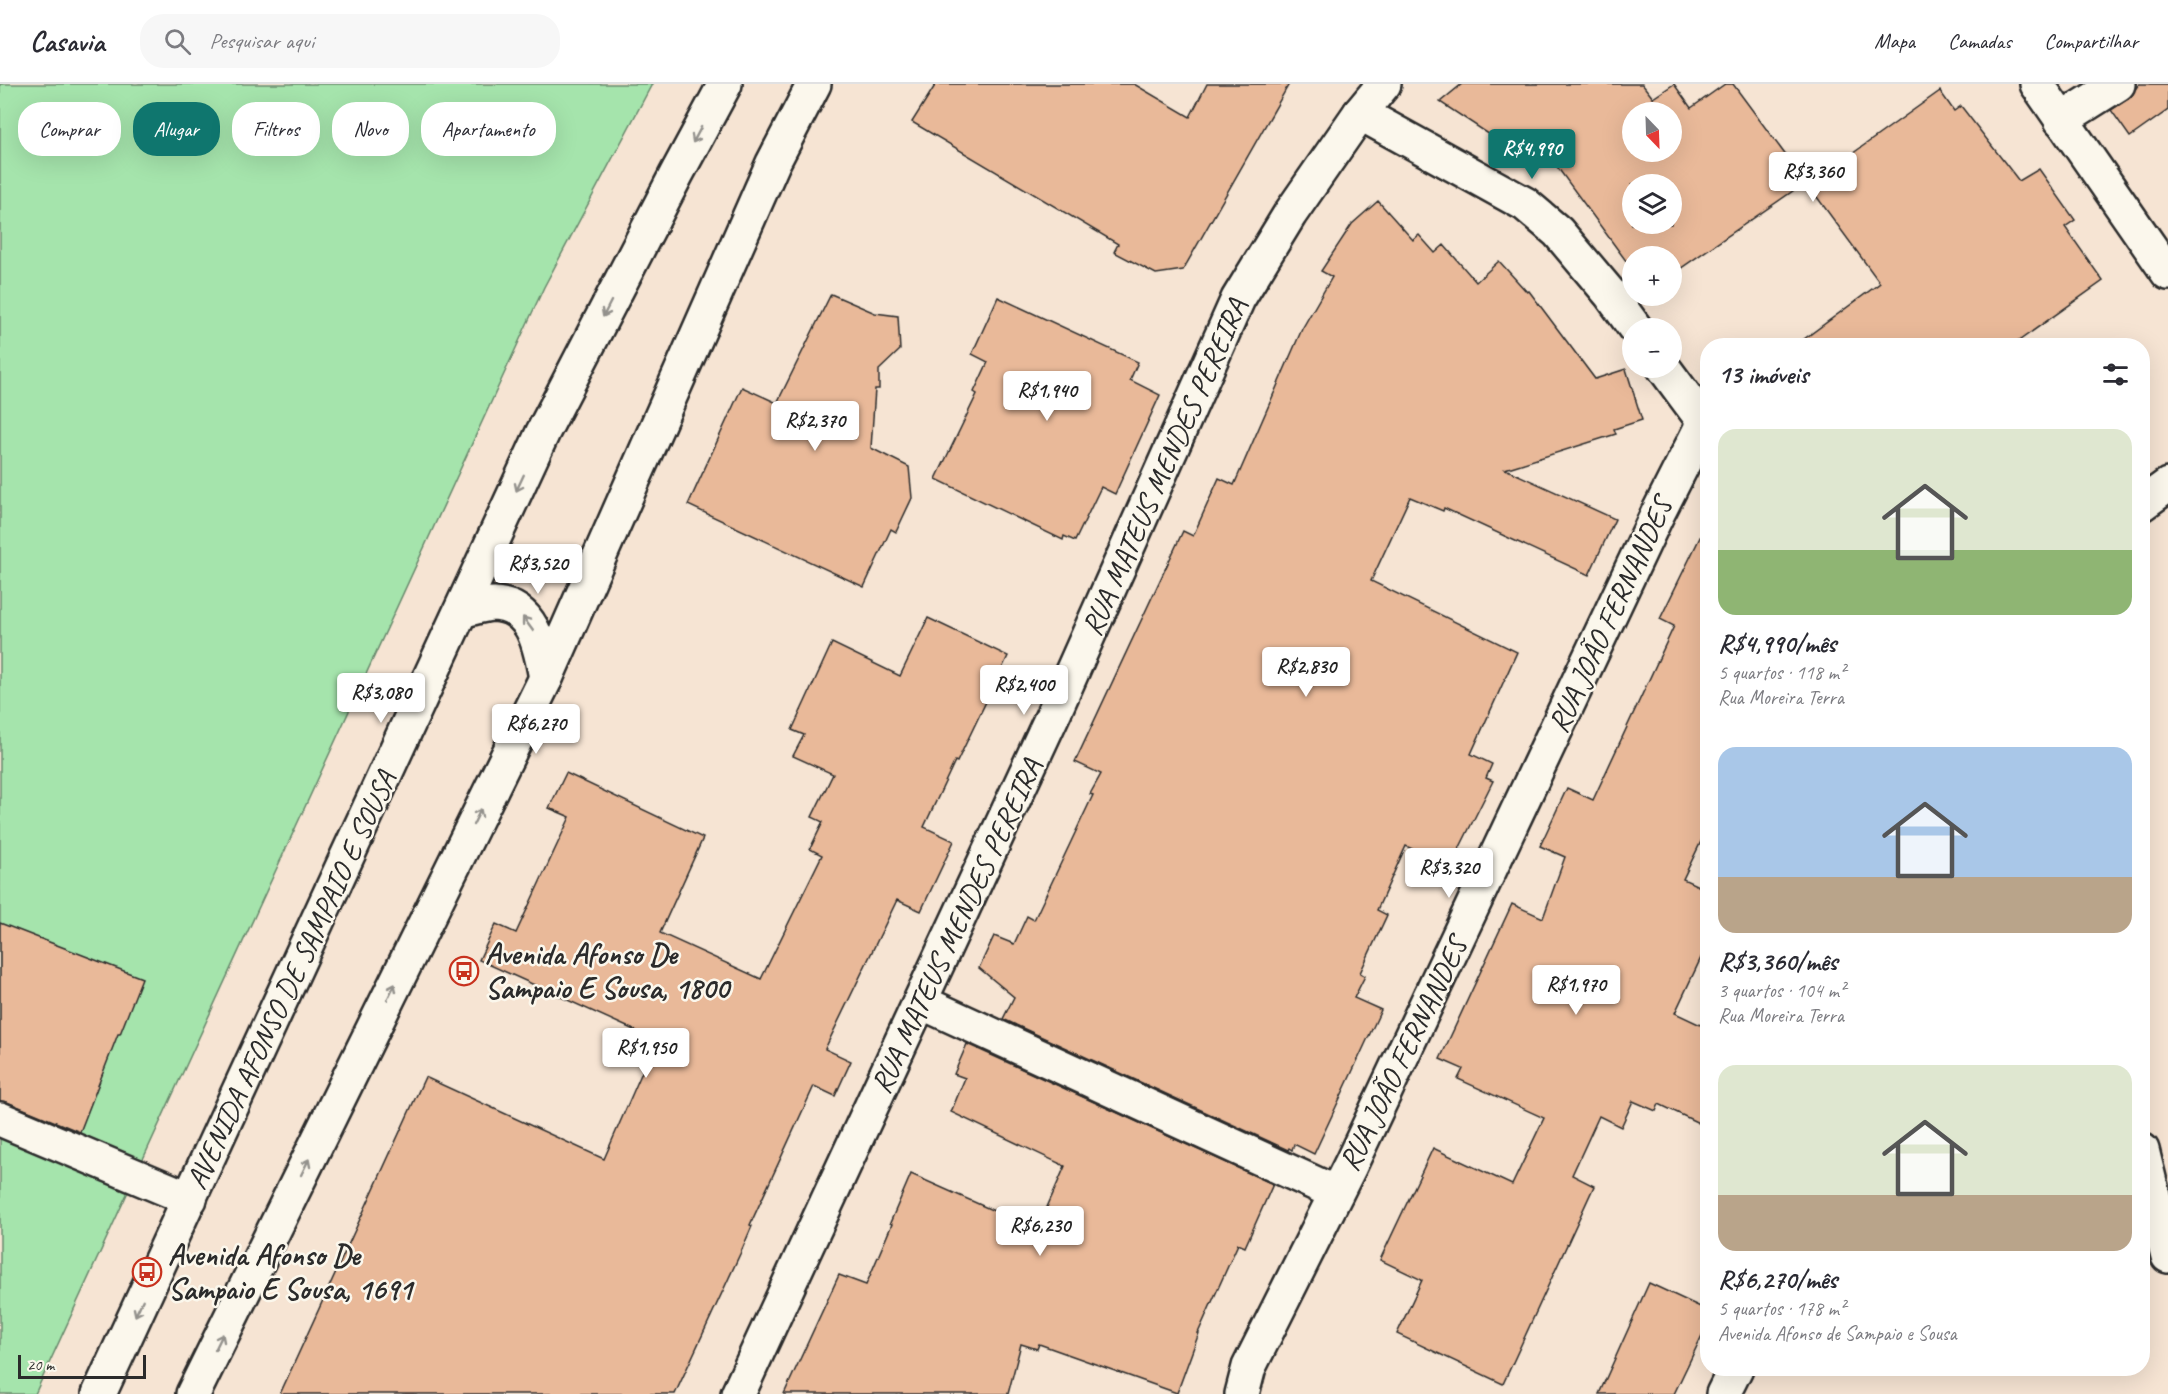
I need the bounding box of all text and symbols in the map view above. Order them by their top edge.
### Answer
search box [140,14,560,68]
text: Casavia [30,24,104,59]
icon: search [161,25,194,58]
text: Pesquisar aqui [209,27,314,55]
text: Mapa [1874,28,1915,54]
text: Camadas [1948,28,2011,54]
text: Compartilhar [2044,28,2138,54]
chip: Comprar [18,102,121,156]
chip: Alugar [133,102,220,156]
chip: Filtros [232,102,320,156]
chip: Novo [332,102,409,156]
chip: Apartamento [421,102,556,156]
north arrow [1622,102,1682,162]
map controls [1622,102,1682,378]
one-way arrow [691,126,702,144]
pin: R$4,990 [1477,129,1587,180]
text: R$4,990 [1502,136,1562,161]
pin: R$3,360 [1758,152,1868,203]
text: R$3,360 [1783,159,1843,184]
button: layers [1622,174,1682,234]
button: + [1622,246,1682,306]
street label: RUA MATEUS MENDES PEREIRA [1072,292,1256,641]
one-way arrow [601,299,612,317]
button: − [1622,318,1682,378]
text: 13 imóveis [1718,358,1808,391]
icon: filters [2099,358,2132,391]
pin: R$1,940 [992,371,1102,422]
text: R$1,940 [1017,378,1077,403]
pin: R$2,370 [760,401,870,452]
text: R$2,370 [785,408,845,433]
icon: home [1871,468,1979,576]
one-way arrow [514,473,525,492]
street label: RUA JOÃO FERNANDES [1539,487,1683,739]
pin: R$3,520 [483,544,593,595]
text: R$3,520 [508,551,568,576]
one-way arrow [522,616,534,632]
text: R$4,990/mês [1718,627,1836,660]
pin: R$2,830 [1251,647,1361,698]
text: R$2,830 [1276,654,1336,679]
text: 5 quartos · 118 m² [1718,660,1845,685]
pin: R$2,400 [969,665,1079,716]
text: R$2,400 [994,672,1054,697]
pin: R$3,080 [326,673,436,724]
text: R$3,080 [351,680,411,705]
text: Rua Moreira Terra [1718,685,1844,710]
pin: R$6,270 [481,704,591,755]
text: R$6,270 [506,711,566,736]
street label: RUA MATEUS MENDES PEREIRA [862,752,1051,1099]
street label: AVENIDA AFONSO DE SAMPAIO E SOUSA [177,763,406,1195]
icon: home [1871,786,1979,894]
one-way arrow [472,808,484,826]
pin: R$3,320 [1394,848,1504,899]
text: R$3,320 [1419,855,1479,880]
street label: RUA JOÃO FERNANDES [1330,927,1478,1177]
place label: Avenida Afonso De Sampaio E Sousa, 1800 [485,935,732,1007]
text: R$3,360/mês [1718,945,1837,978]
bus stop icon: Avenida Afonso De Sampaio E Sousa, 1800 [448,955,480,987]
pin: R$1,970 [1521,965,1631,1016]
text: R$1,970 [1546,972,1606,997]
text: 3 quartos · 104 m² [1718,978,1845,1003]
one-way arrow [386,983,398,1001]
text: Rua Moreira Terra [1718,1003,1844,1028]
pin: R$1,950 [591,1028,701,1079]
text: R$1,950 [616,1035,676,1060]
icon: home [1871,1104,1979,1212]
one-way arrow [300,1158,312,1176]
pin: R$6,230 [985,1206,1095,1257]
text: R$6,230 [1010,1213,1070,1238]
place label: Avenida Afonso De Sampaio E Sousa, 1691 [168,1236,416,1308]
bus stop icon: Avenida Afonso De Sampaio E Sousa, 1691 [131,1256,163,1288]
text: R$6,270/mês [1718,1263,1837,1296]
text: 5 quartos · 178 m² [1718,1296,1845,1321]
one-way arrow [133,1299,144,1317]
text: Avenida Afonso de Sampaio e Sousa [1718,1321,1957,1346]
one-way arrow [214,1333,225,1351]
scale bar [18,1352,146,1380]
text: 20 m [27,1355,54,1375]

